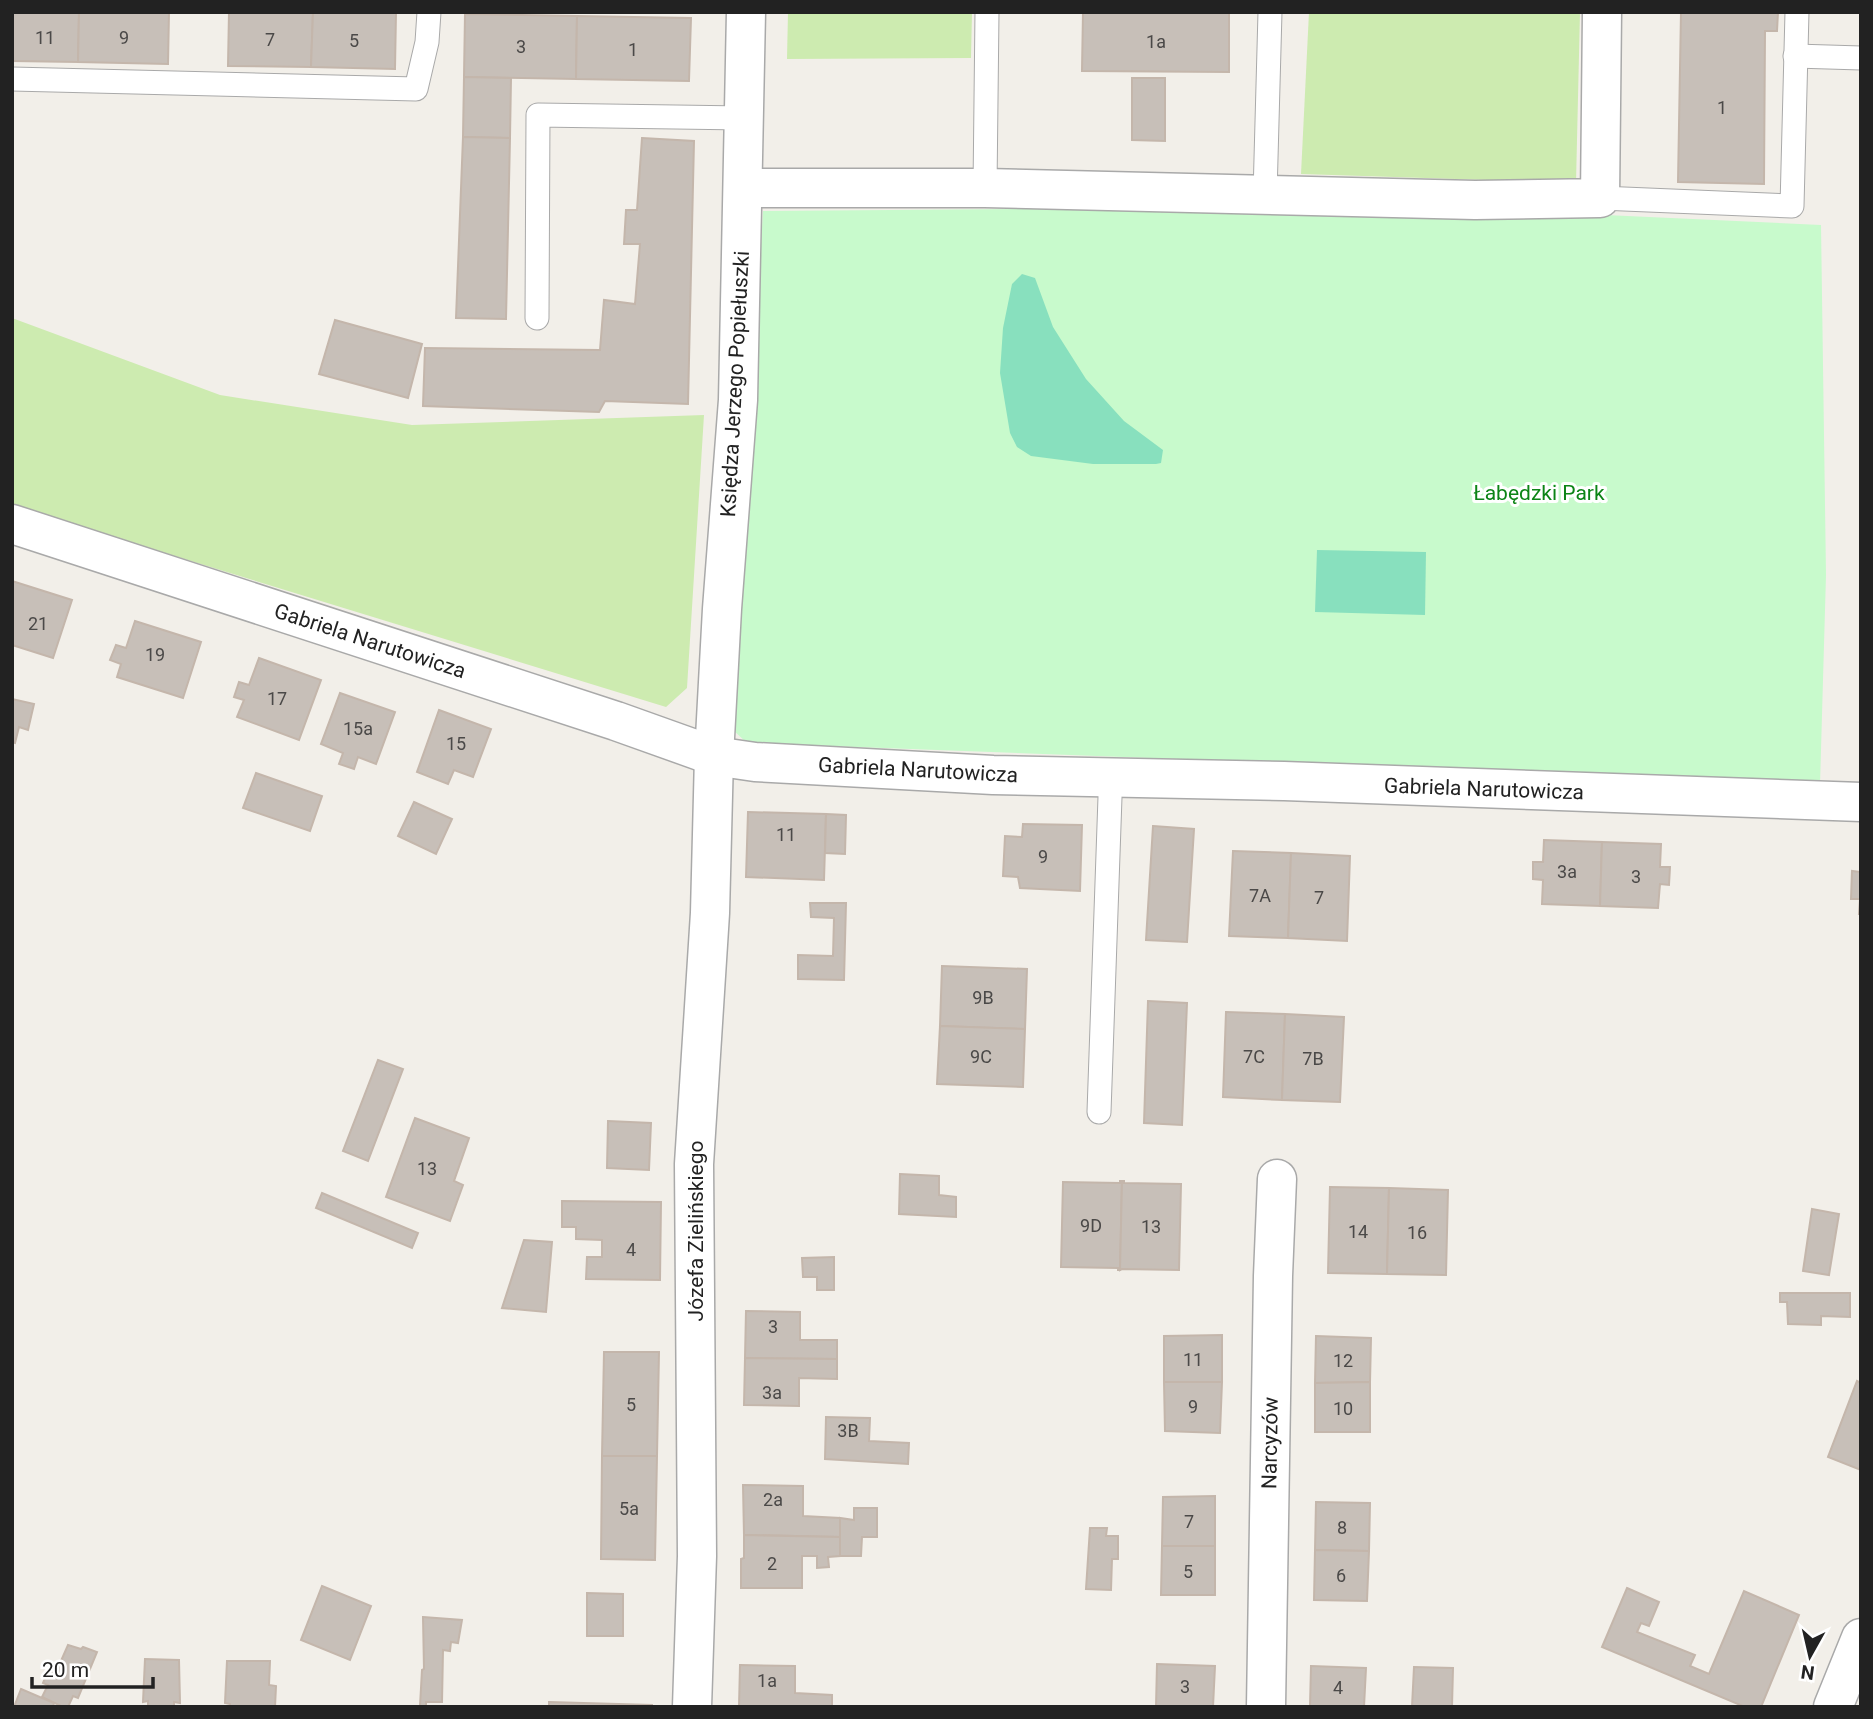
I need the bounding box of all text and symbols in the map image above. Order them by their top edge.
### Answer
house number: 11 [35,27,55,48]
house number: 9 [119,27,129,48]
house number: 7 [265,29,275,50]
house number: 5 [349,30,359,51]
house number: 1a [1146,31,1166,52]
house number: 3 [516,36,526,57]
house number: 1 [628,39,638,60]
house number: 1 [1717,97,1727,118]
street label: Księdza Jerzego Popiełuszki [716,250,754,518]
park label: Łabędzki Park [1473,481,1605,505]
street label: Gabriela Narutowicza [271,599,469,683]
house number: 21 [28,613,48,634]
house number: 19 [145,644,165,665]
house number: 17 [267,688,287,709]
house number: 15a [343,718,373,739]
house number: 15 [446,733,466,754]
street label: Gabriela Narutowicza [817,753,1019,787]
street label: Gabriela Narutowicza [1384,774,1584,804]
house number: 11 [776,824,796,845]
house number: 9 [1038,846,1048,867]
house number: 3a [1557,861,1577,882]
house number: 3 [1631,866,1641,887]
house number: 7A [1249,885,1271,906]
house number: 7 [1314,887,1324,908]
house number: 9B [972,987,994,1008]
house number: 9C [970,1046,992,1067]
house number: 7C [1243,1046,1265,1067]
house number: 7B [1302,1048,1324,1069]
street label: Józefa Zielińskiego [684,1141,708,1321]
house number: 13 [417,1158,437,1179]
house number: 9D [1080,1215,1102,1236]
house number: 13 [1141,1216,1161,1237]
house number: 14 [1348,1221,1368,1242]
house number: 16 [1407,1222,1427,1243]
house number: 4 [626,1239,636,1260]
house number: 3 [768,1316,778,1337]
house number: 11 [1183,1349,1203,1370]
house number: 12 [1333,1350,1353,1371]
house number: 3a [762,1382,782,1403]
house number: 5 [626,1394,636,1415]
house number: 9 [1188,1396,1198,1417]
street label: Narcyzów [1257,1396,1283,1489]
house number: 10 [1333,1398,1353,1419]
house number: 3B [837,1420,859,1441]
house number: 2a [763,1489,783,1510]
house number: 5a [619,1498,639,1519]
house number: 7 [1184,1511,1194,1532]
house number: 8 [1337,1517,1347,1538]
house number: 2 [767,1553,777,1574]
house number: 5 [1183,1561,1193,1582]
house number: 6 [1336,1565,1346,1586]
north arrow [1775,1621,1845,1691]
scale bar [32,1646,152,1690]
text: 20 m [42,1658,89,1682]
text: N [1799,1660,1816,1685]
house number: 1a [757,1670,777,1691]
house number: 3 [1180,1676,1190,1697]
house number: 4 [1333,1677,1343,1698]

